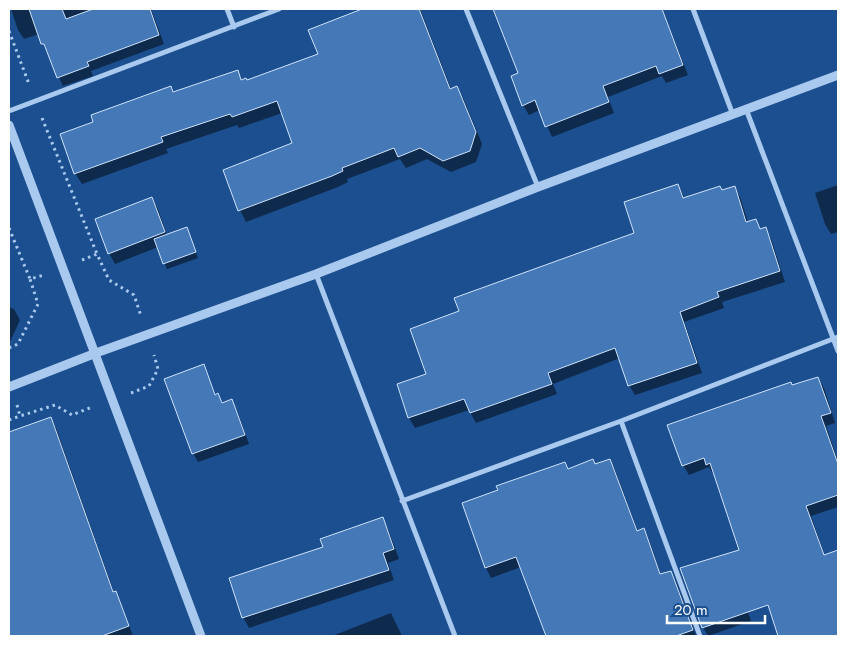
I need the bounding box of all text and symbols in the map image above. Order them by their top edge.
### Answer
scale bar [667,592,764,624]
text: 20 m [674,599,708,621]

